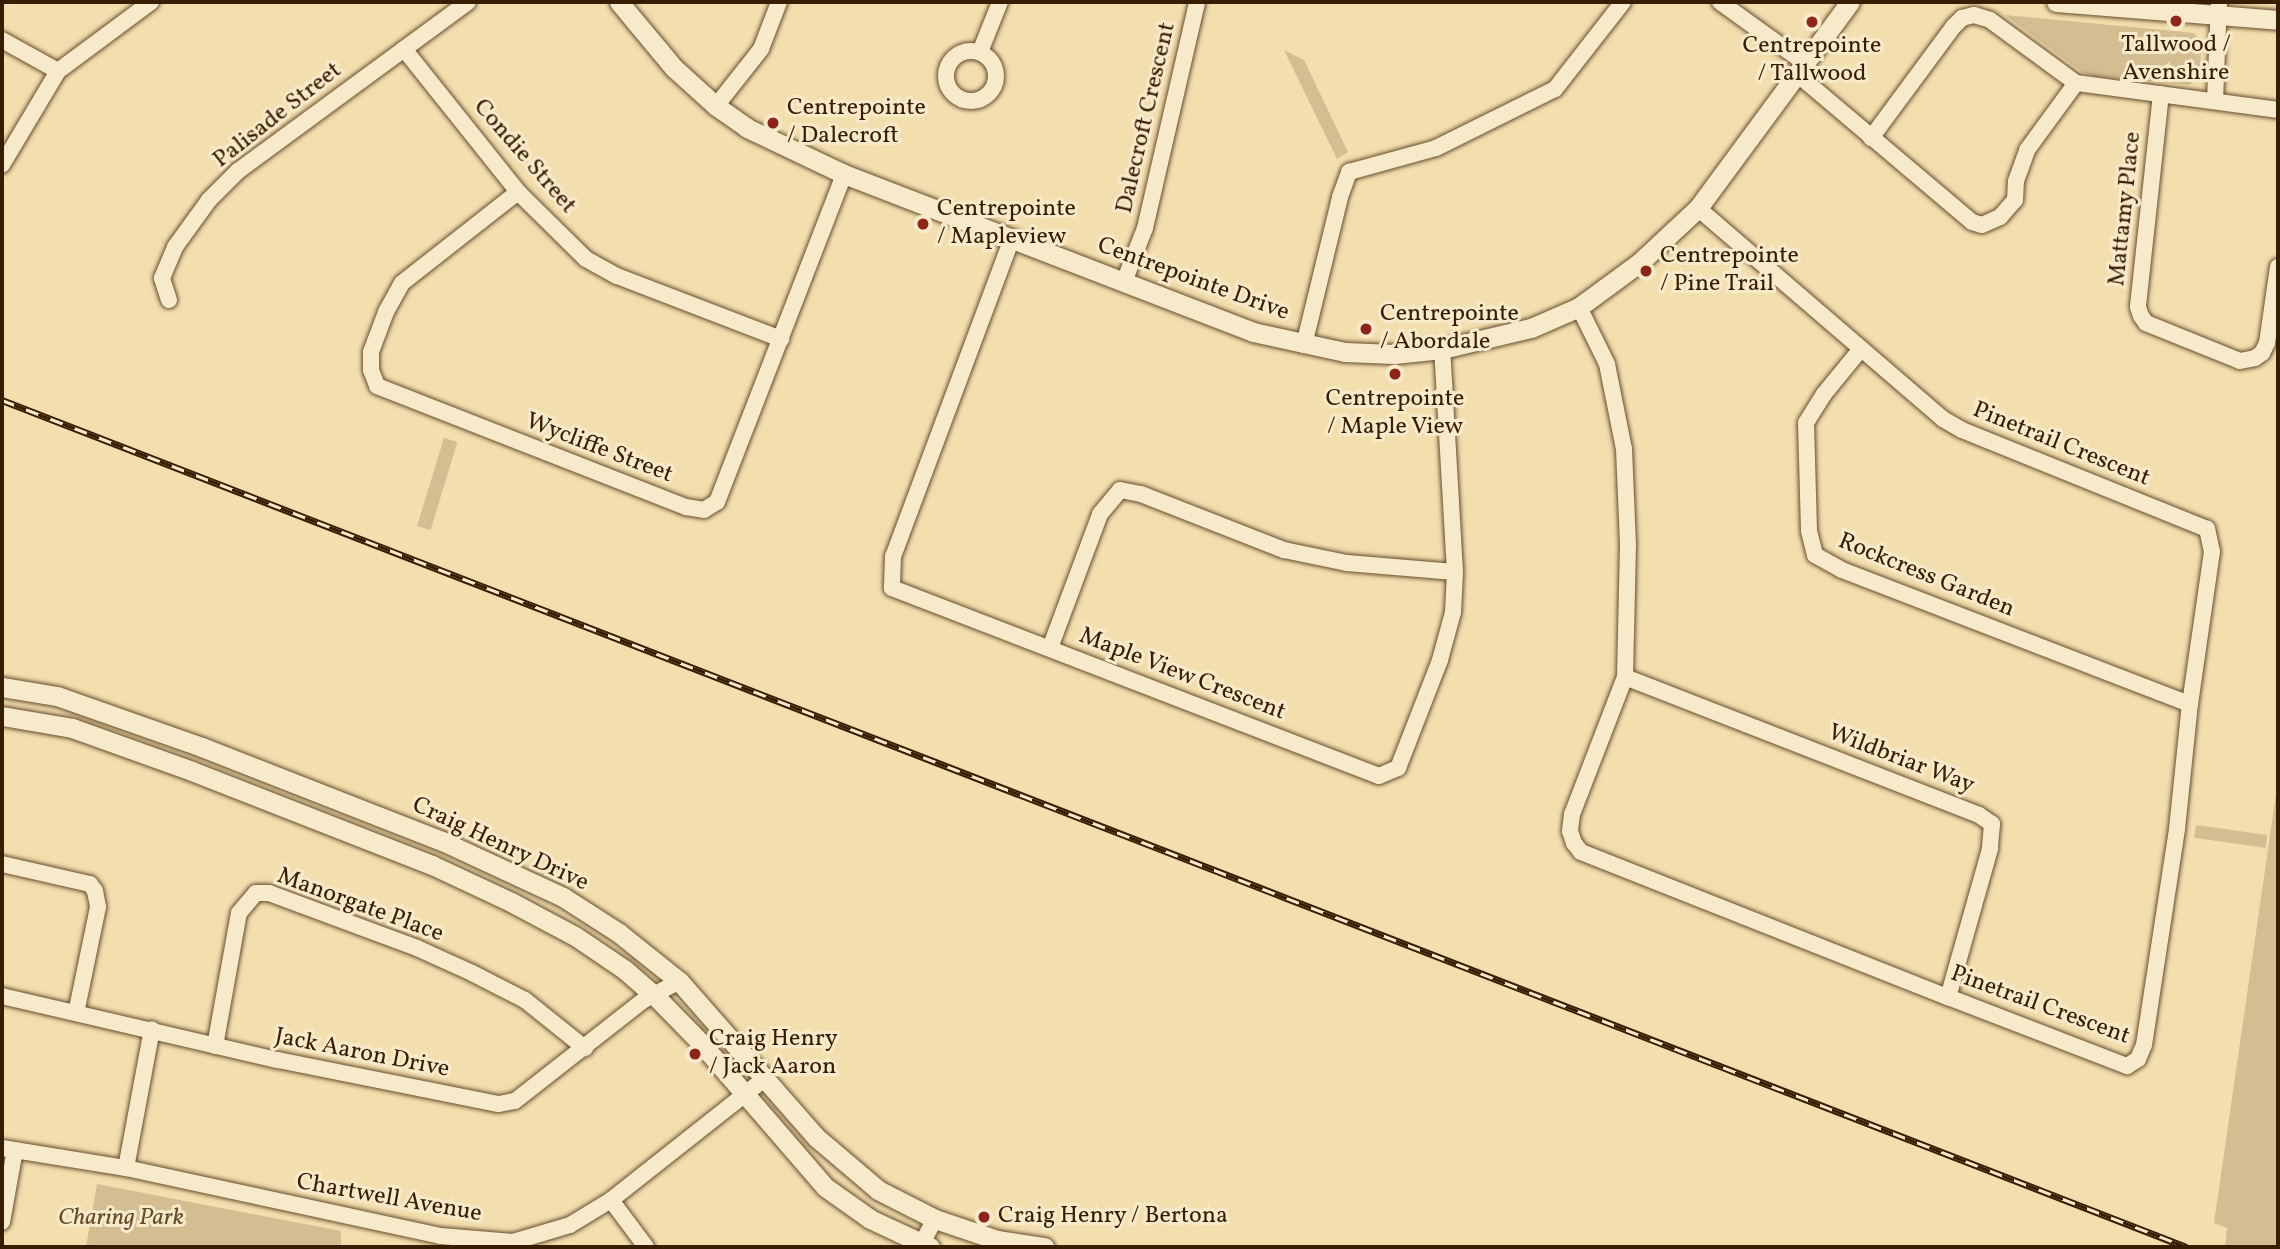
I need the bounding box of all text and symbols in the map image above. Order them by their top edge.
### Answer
marker: Tallwood / Avenshire [2168,13,2184,29]
marker: Centrepointe / Tallwood [1804,14,1820,30]
street label: Dalecroft Crescent [1111,20,1183,216]
place label: Tallwood / Avenshire [2121,32,2231,88]
place label: Centrepointe / Tallwood [1743,33,1881,89]
street label: Palisade Street [208,57,348,175]
street label: Condie Street [466,94,582,220]
place label: Centrepointe / Dalecroft [787,95,926,151]
marker: Centrepointe / Dalecroft [765,115,781,131]
street label: Mattamy Place [2104,130,2148,288]
place label: Centrepointe / Mapleview [937,196,1076,252]
marker: Centrepointe / Mapleview [915,216,931,232]
street label: Centrepointe Drive [1093,232,1293,328]
place label: Centrepointe / Pine Trail [1660,243,1799,299]
marker: Centrepointe / Pine Trail [1638,263,1654,279]
place label: Centrepointe / Abordale [1380,301,1519,357]
marker: Centrepointe / Abordale [1358,321,1374,337]
marker: Centrepointe / Maple View [1387,366,1403,382]
place label: Centrepointe / Maple View [1326,386,1464,442]
street label: Pinetrail Crescent [1968,396,2154,494]
street label: Wycliffe Street [521,408,677,490]
street label: Rockcress Garden [1834,527,2018,625]
street label: Maple View Crescent [1074,622,1290,728]
street label: Wildbriar Way [1823,719,1979,801]
street label: Craig Henry Drive [407,791,593,899]
street label: Manorgate Place [273,863,447,949]
street label: Pinetrail Crescent [1946,960,2134,1052]
street label: Jack Aaron Drive [272,1023,452,1085]
place label: Craig Henry / Jack Aaron [709,1026,838,1082]
marker: Craig Henry / Jack Aaron [687,1046,703,1062]
street label: Chartwell Avenue [294,1169,484,1229]
place label: Craig Henry / Bertona [998,1203,1229,1231]
park label: Charing Park [58,1205,184,1233]
marker: Craig Henry / Bertona [976,1209,992,1225]

